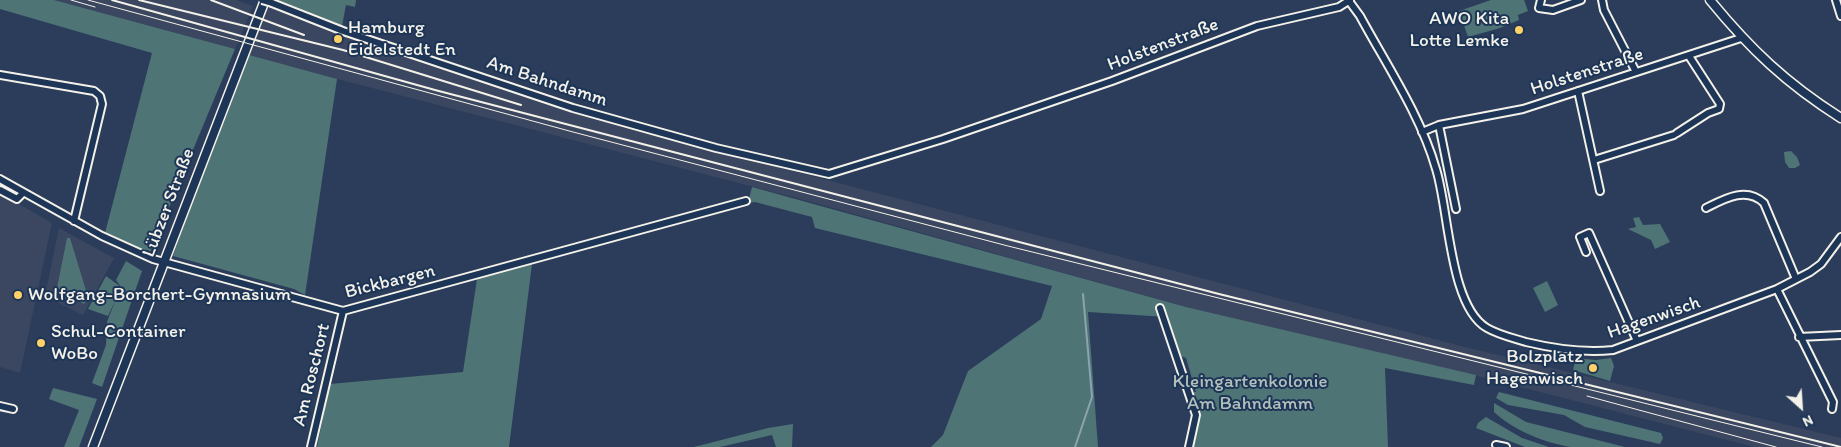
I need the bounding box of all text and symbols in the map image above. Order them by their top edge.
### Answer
place label: AWO Kita Lotte Lemke [1409,8,1509,52]
street label: Holstenstraße [1104,13,1222,77]
place label: Hamburg Eidelstedt En [348,17,456,61]
marker: AWO Kita Lotte Lemke [1513,24,1525,36]
marker: Hamburg Eidelstedt En [332,33,344,45]
street label: Holstenstraße [1528,43,1646,101]
street label: Am Bahndamm [484,52,610,112]
street label: Lübzer Straße [138,145,200,261]
street label: Bickbargen [343,260,437,304]
place label: Wolfgang-Borchert-Gymnasium [28,284,291,306]
marker: Wolfgang-Borchert-Gymnasium [12,289,24,301]
street label: Hagenwisch [1604,291,1704,345]
place label: Schul-Container WoBo [51,321,186,365]
street label: Am Roschort [288,321,336,429]
marker: Schul-Container WoBo [35,337,47,349]
place label: Bolzplatz Hagenwisch [1486,346,1583,390]
marker: Bolzplatz Hagenwisch [1587,362,1599,374]
park label: Kleingartenkolonie Am Bahndamm [1173,371,1327,415]
north arrow [1776,382,1826,432]
text: N [1800,411,1816,431]

